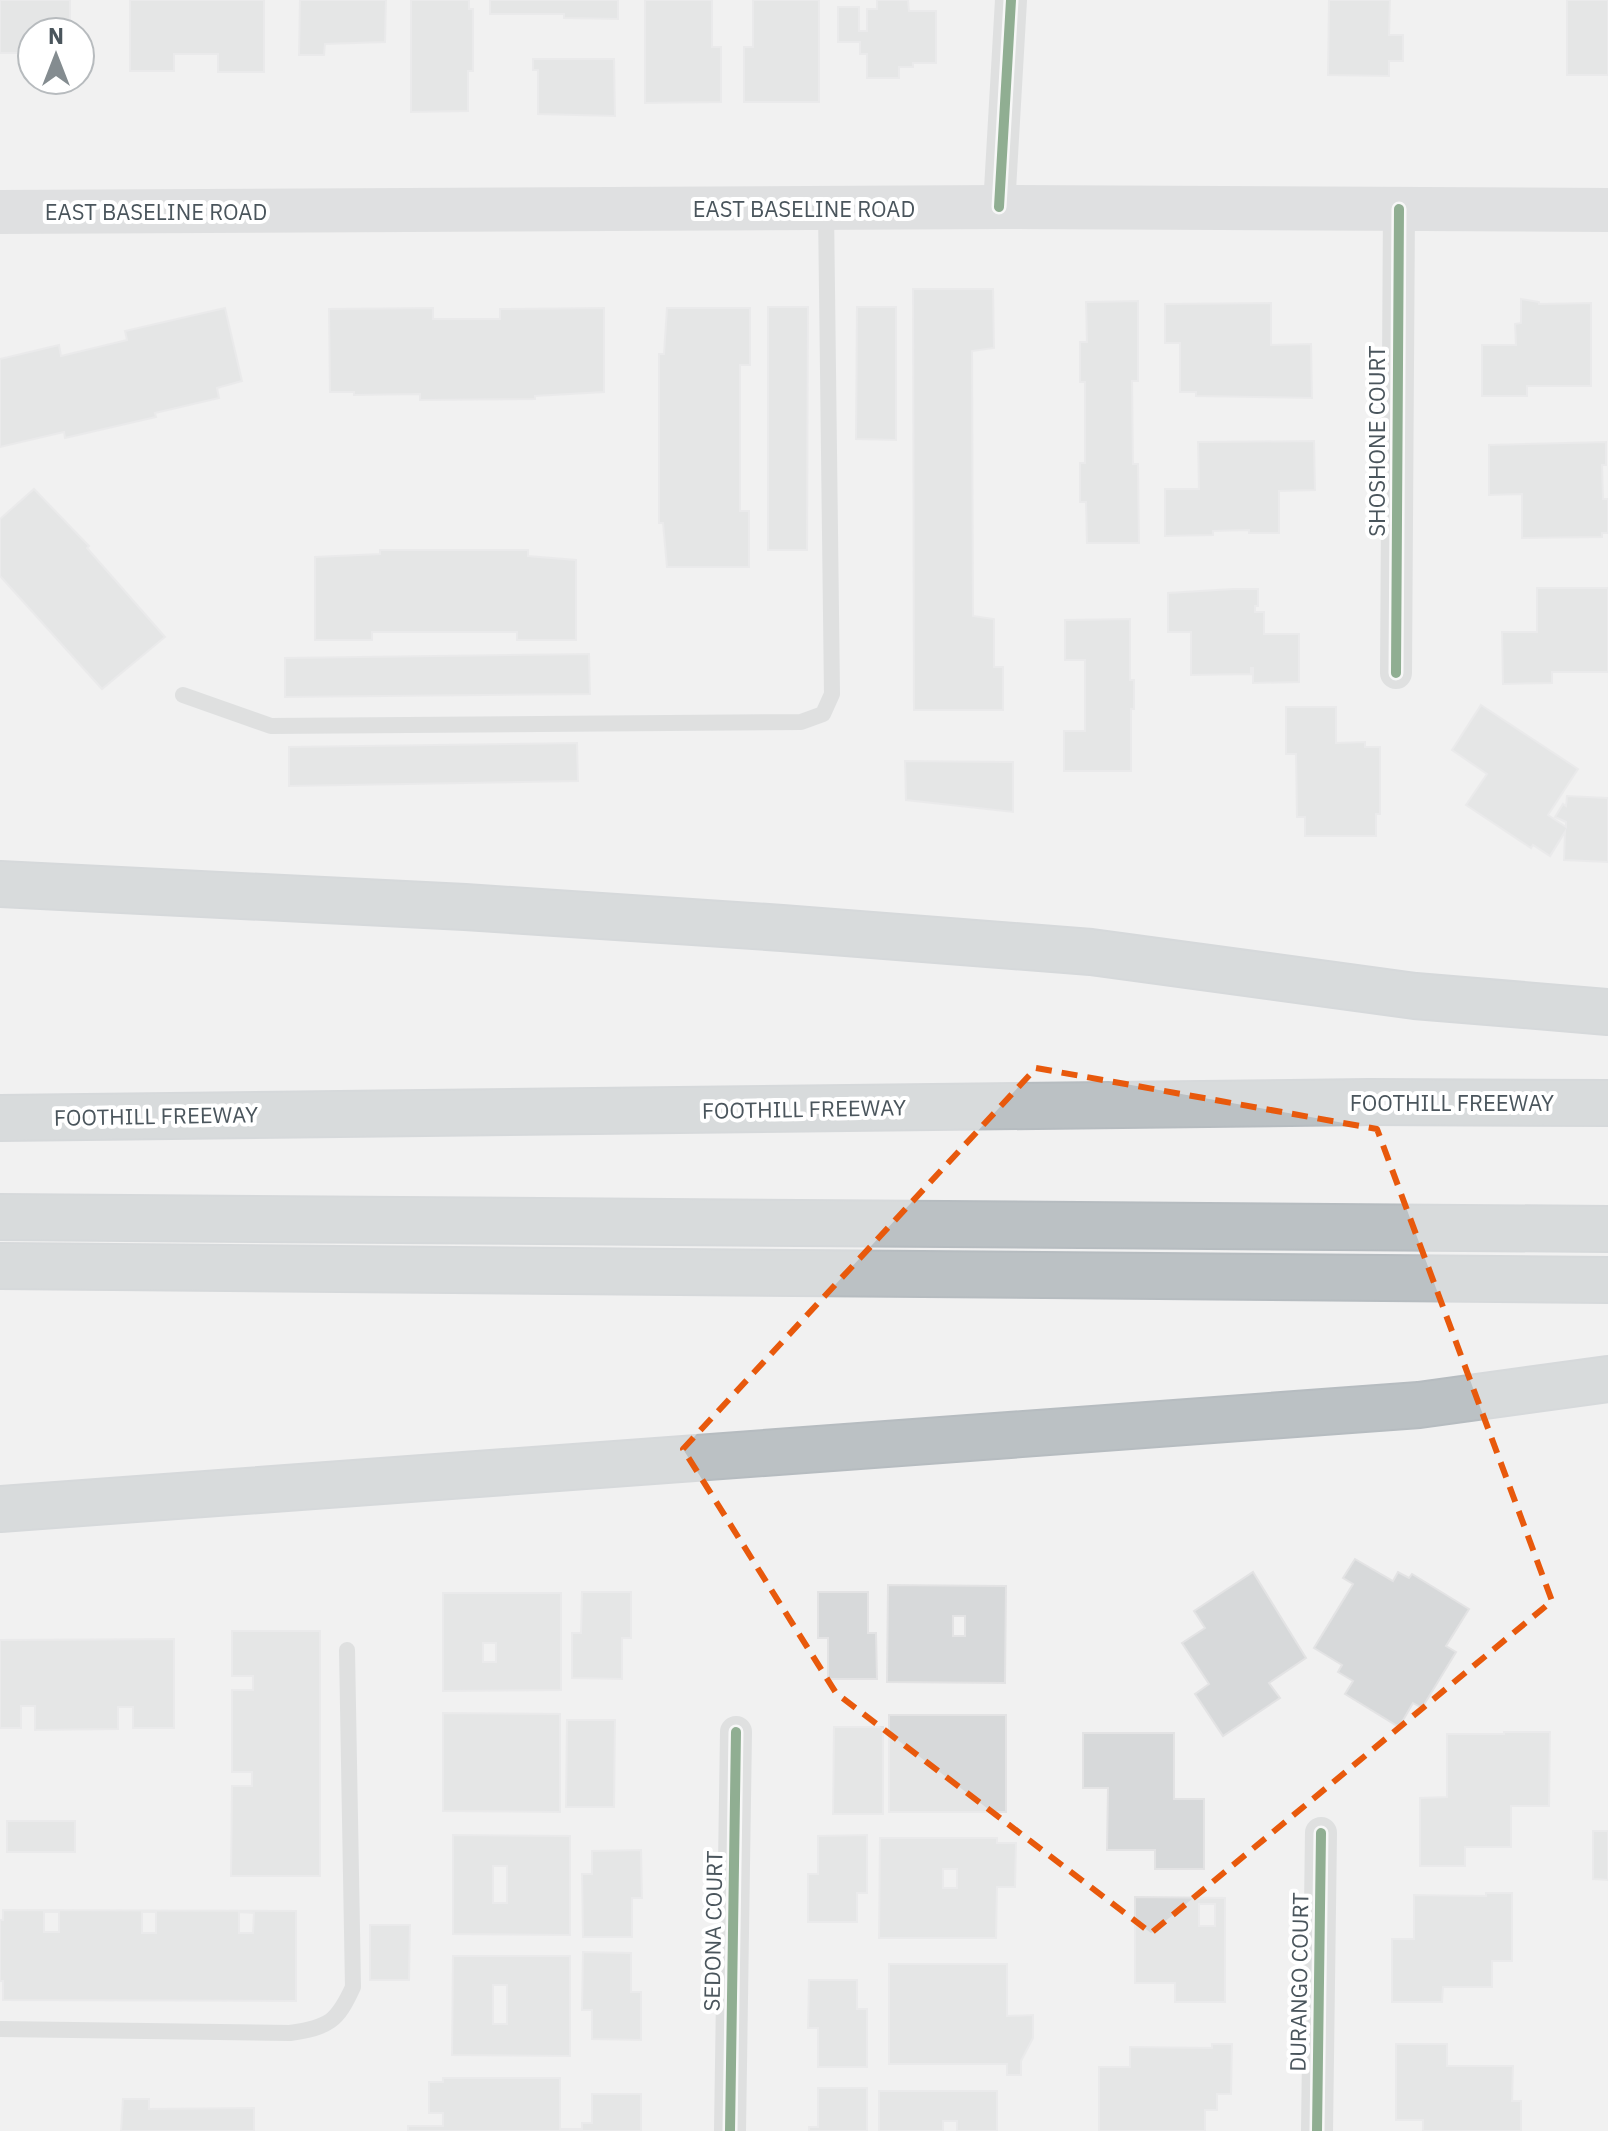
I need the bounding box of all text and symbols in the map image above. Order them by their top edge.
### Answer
north arrow [16,16,96,96]
text: N [48,21,64,50]
street label: EAST BASELINE ROAD [693,194,915,223]
street label: EAST BASELINE ROAD [45,197,267,226]
street label: SHOSHONE COURT [1362,345,1391,537]
street label: FOOTHILL FREEWAY [1350,1088,1554,1117]
street label: FOOTHILL FREEWAY [702,1092,906,1125]
street label: FOOTHILL FREEWAY [54,1099,258,1132]
street label: SEDONA COURT [697,1850,728,2012]
street label: DURANGO COURT [1282,1892,1315,2072]

